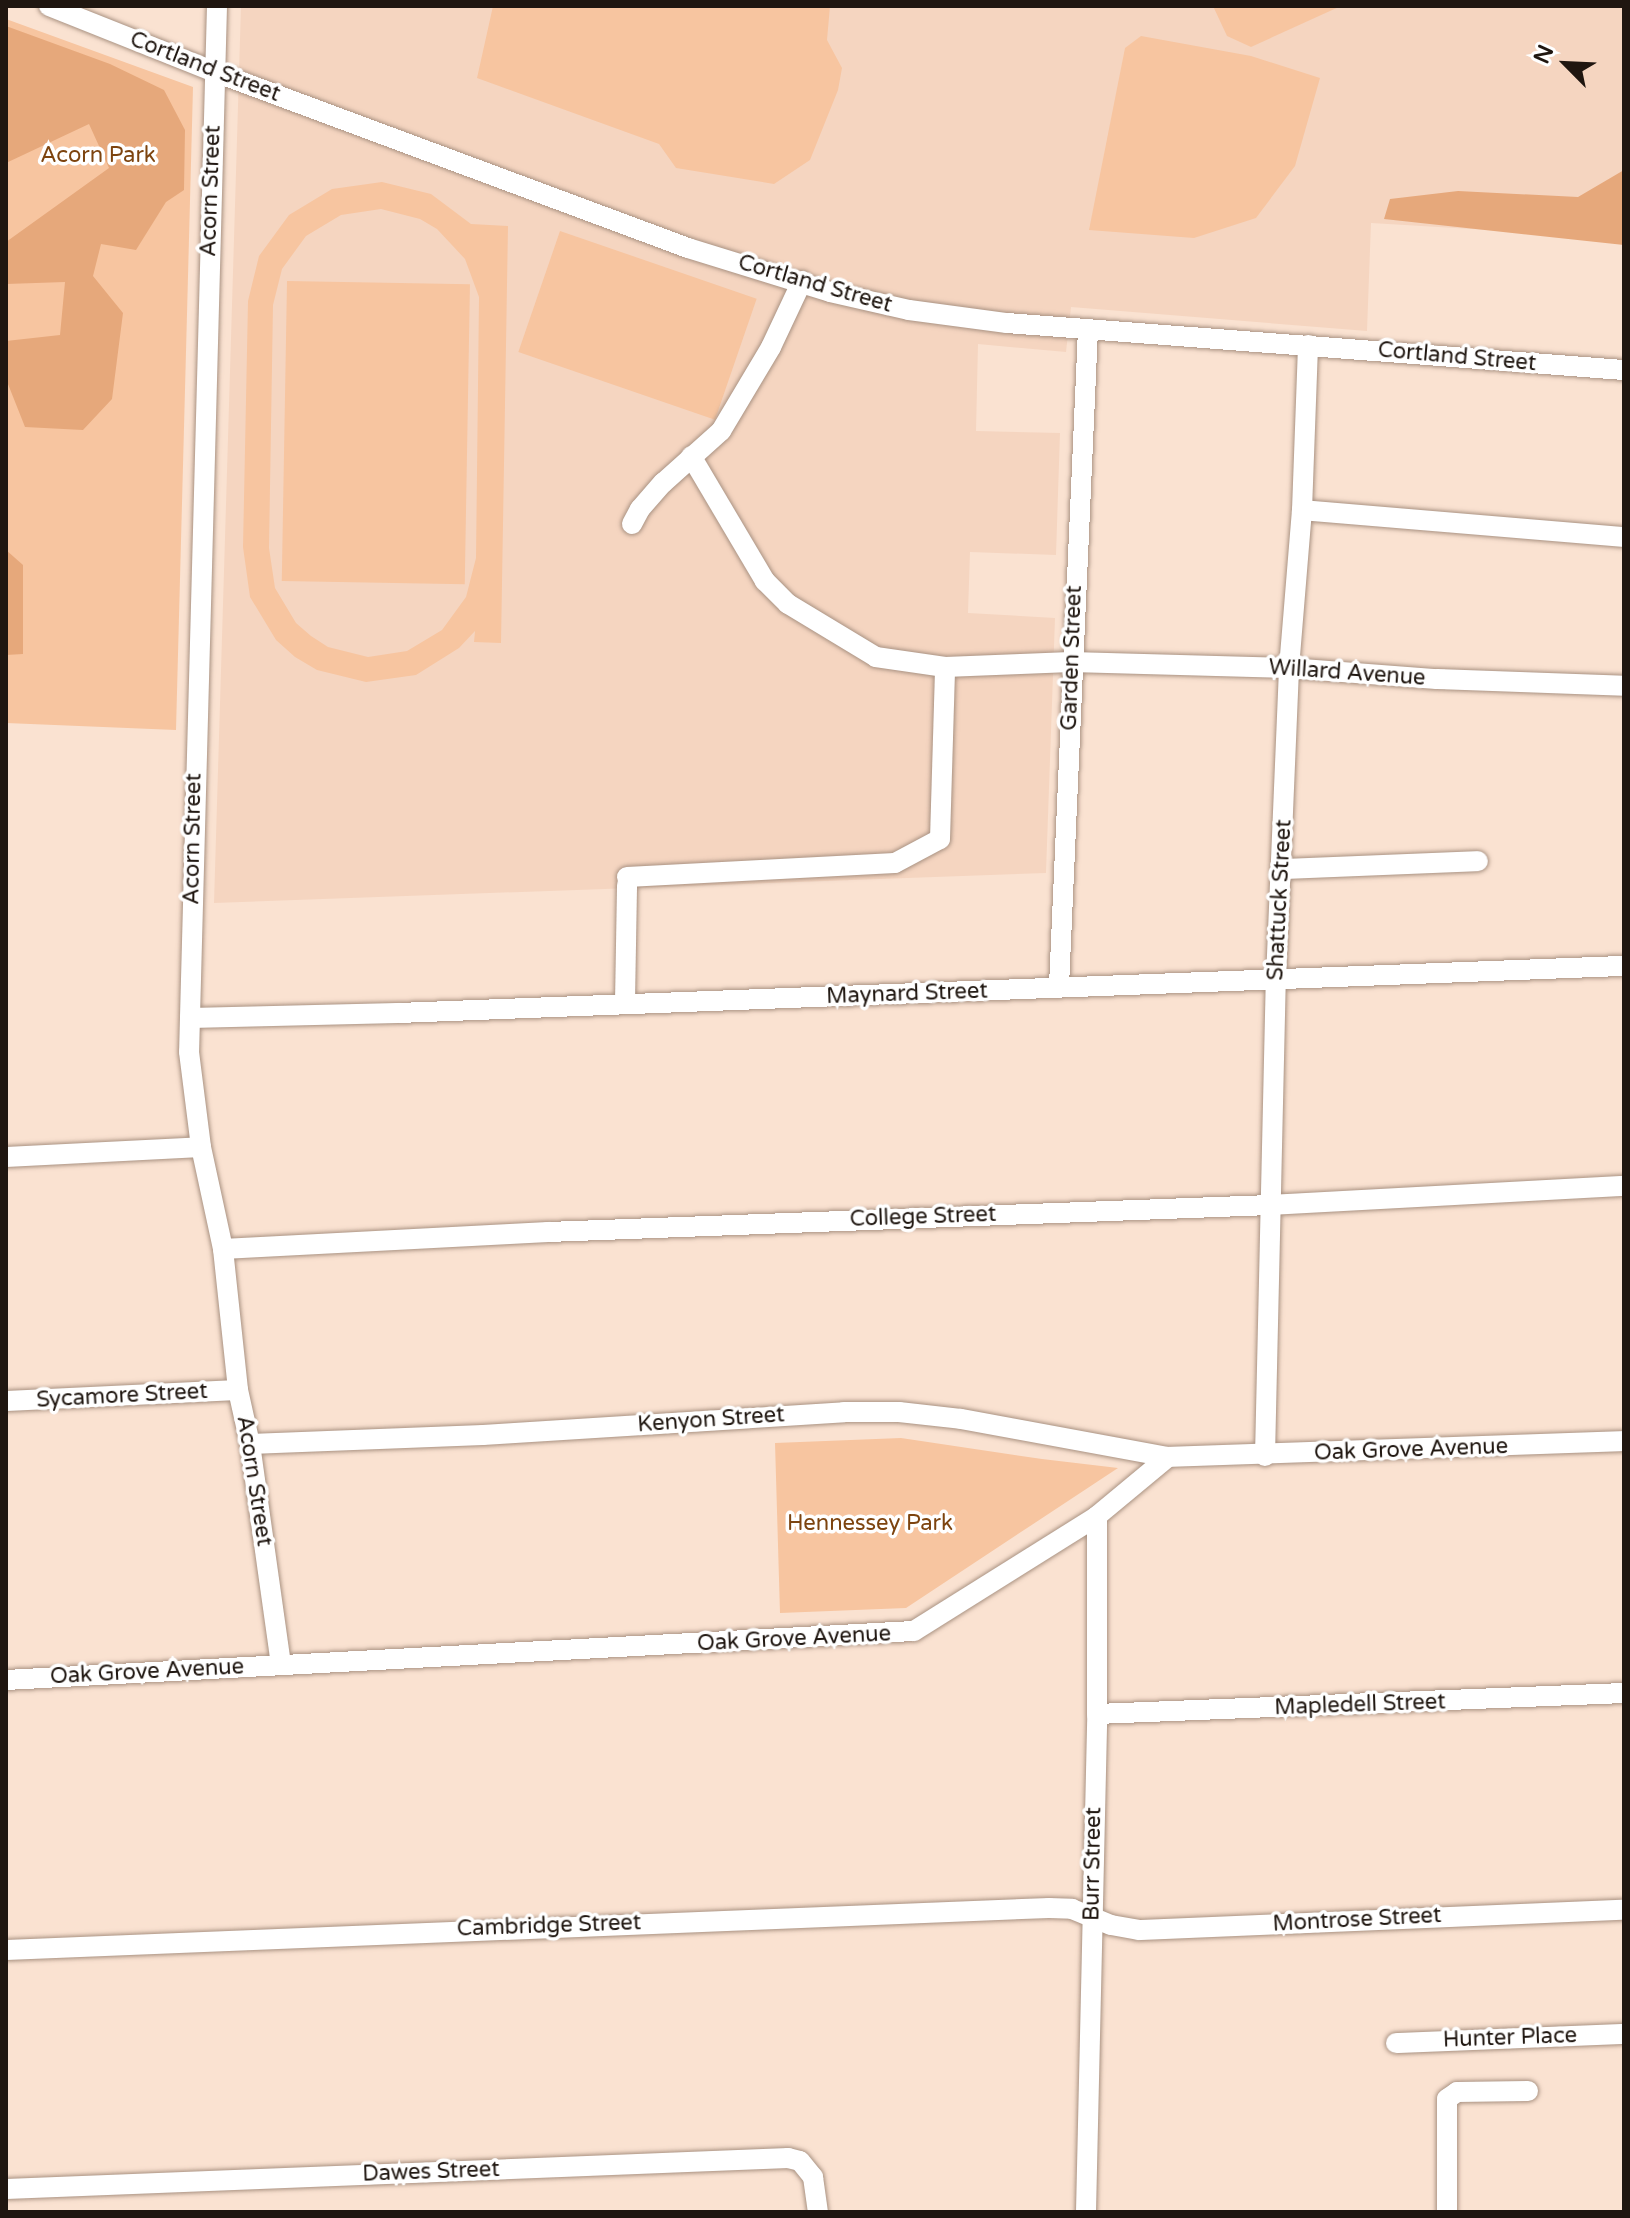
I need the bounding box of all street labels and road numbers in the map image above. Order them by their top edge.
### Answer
street label: Cortland Street [126,26,284,108]
street label: Acorn Street [196,125,226,257]
street label: Cortland Street [735,249,895,319]
street label: Cortland Street [1377,337,1537,377]
street label: Garden Street [1056,585,1088,731]
street label: Willard Avenue [1268,654,1426,692]
street label: Acorn Street [179,773,207,905]
street label: Shattuck Street [1263,819,1297,981]
street label: Maynard Street [826,978,988,1010]
street label: College Street [849,1201,997,1233]
street label: Sycamore Street [36,1378,208,1414]
street label: Kenyon Street [637,1402,785,1438]
street label: Acorn Street [231,1414,277,1548]
street label: Oak Grove Avenue [1314,1433,1508,1467]
street label: Oak Grove Avenue [696,1621,892,1657]
street label: Oak Grove Avenue [49,1654,245,1690]
street label: Mapledell Street [1274,1689,1446,1721]
street label: Burr Street [1079,1807,1107,1921]
street label: Montrose Street [1272,1902,1442,1938]
street label: Cambridge Street [456,1910,642,1942]
street label: Hunter Place [1442,2022,1578,2054]
street label: Dawes Street [362,2156,500,2188]

